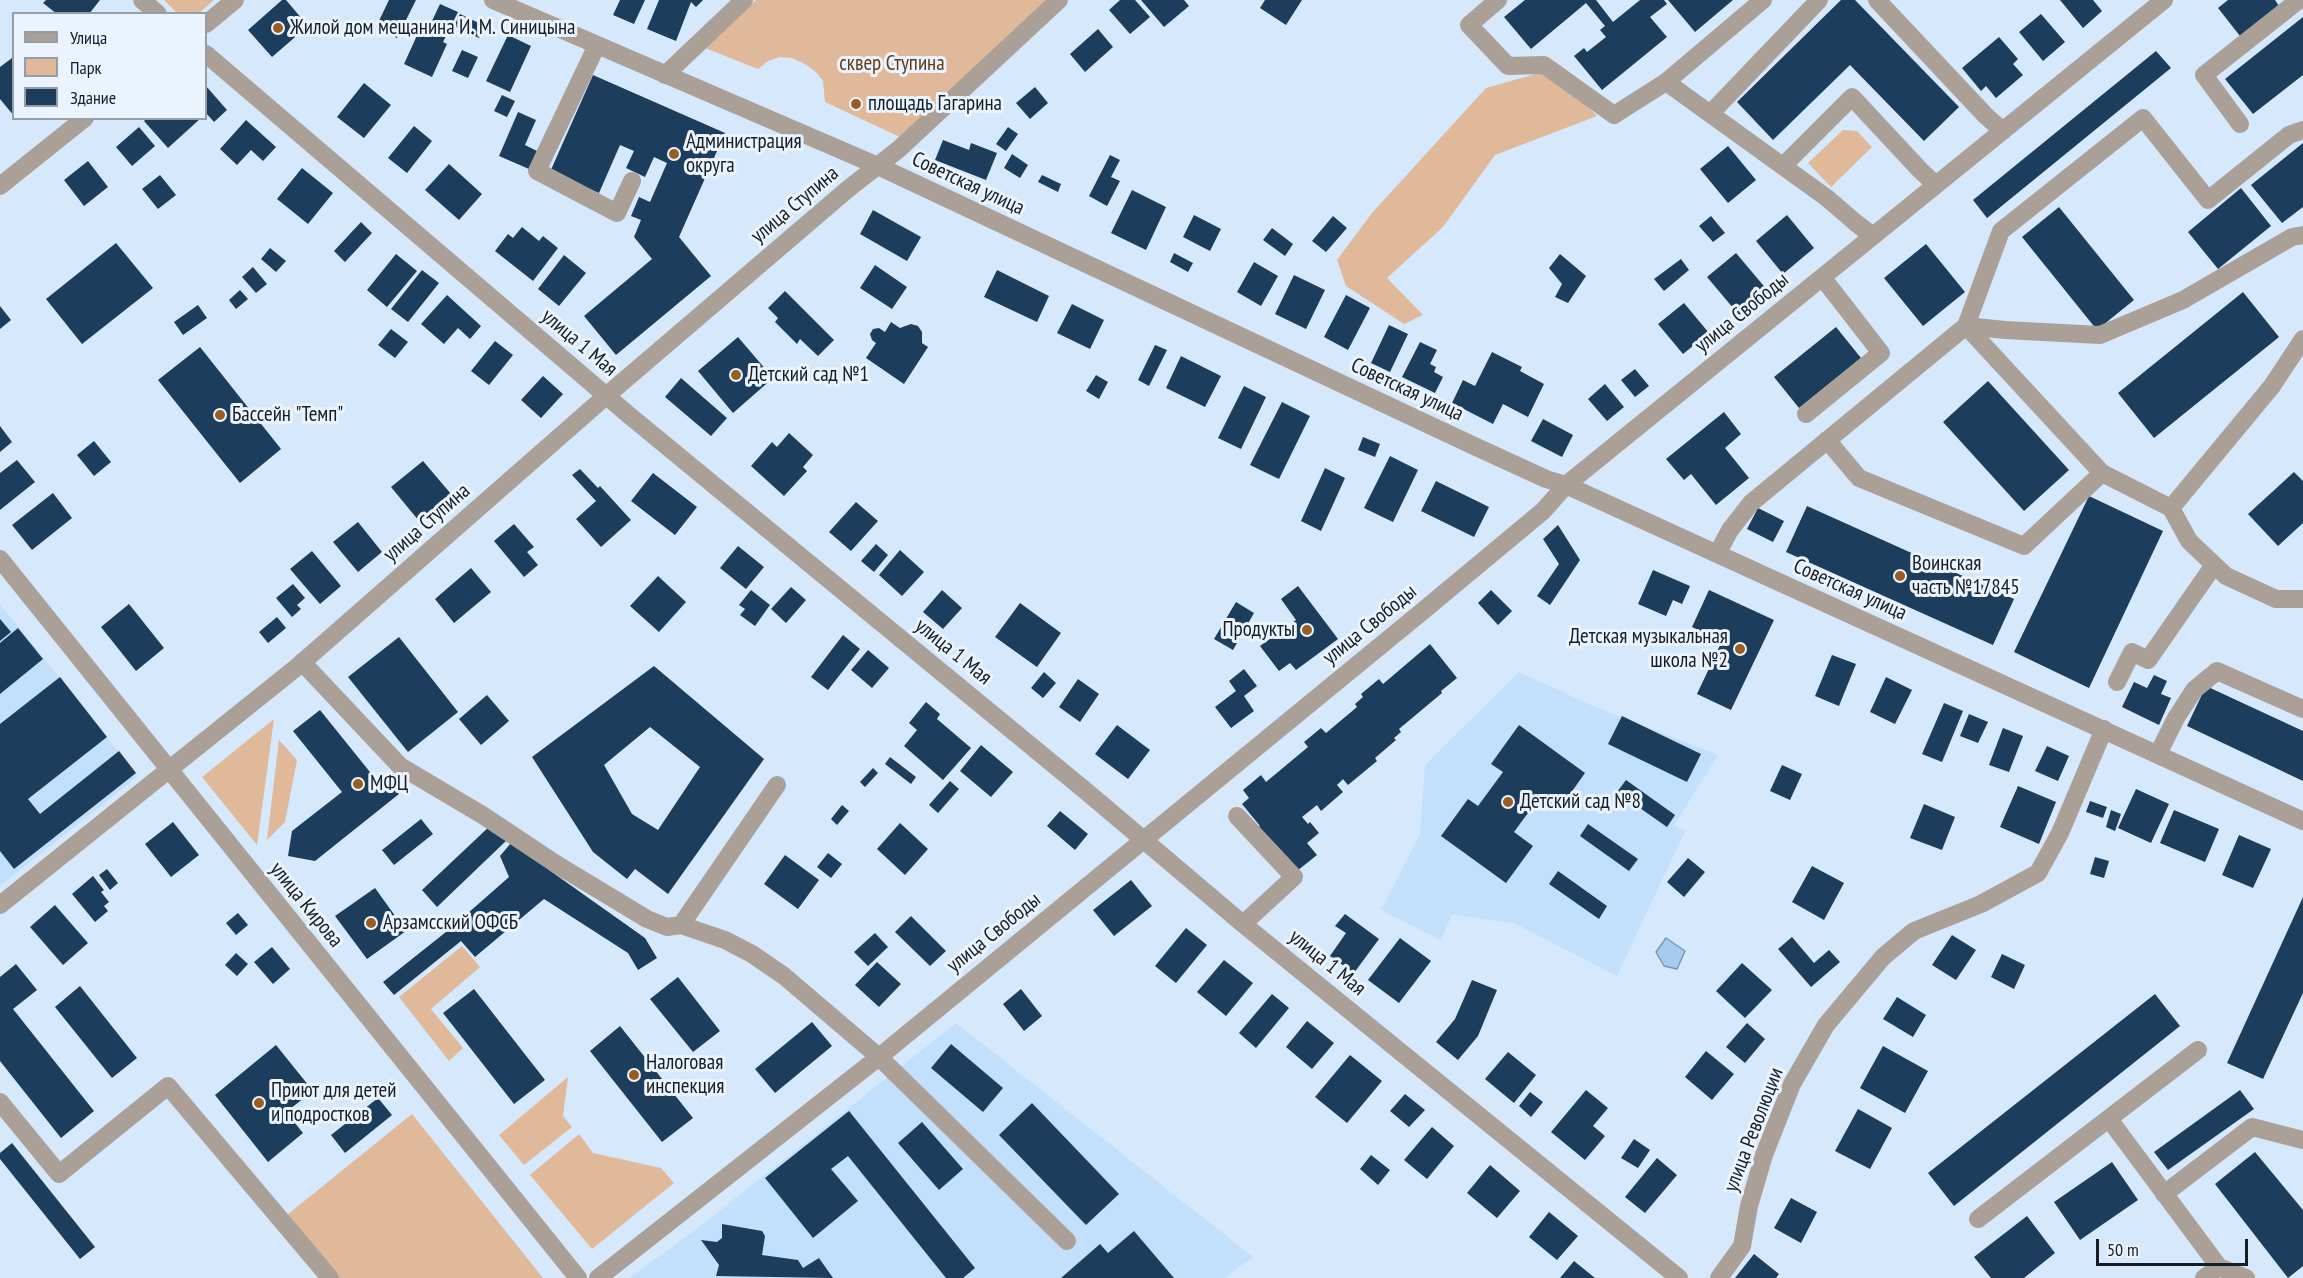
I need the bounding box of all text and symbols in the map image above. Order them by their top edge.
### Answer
legend [12,12,207,120]
place label: Жилой дом мещанина И. М. Синицына [290,15,576,41]
marker: Жилой дом мещанина И. М. Синицына [271,21,285,35]
text: Улица [70,26,107,49]
park label: сквер Ступина [839,51,945,77]
text: Парк [70,56,101,79]
text: Здание [70,86,116,109]
place label: площадь Гагарина [868,91,1002,117]
marker: площадь Гагарина [849,97,863,111]
place label: Администрация округа [686,129,802,179]
marker: Администрация округа [667,147,681,161]
street label: Советская улица [908,147,1028,221]
street label: улица Ступина [746,161,844,249]
street label: улица Свободы [1690,268,1794,358]
street label: улица 1 Мая [536,304,622,382]
street label: Советская улица [1347,353,1467,427]
place label: Детский сад №1 [748,362,869,388]
marker: Детский сад №1 [729,368,743,382]
place label: Бассейн "Темп" [232,402,343,428]
marker: Бассейн "Темп" [213,408,227,422]
street label: улица Ступина [379,479,475,567]
place label: Воинская часть №17845 [1912,551,2020,601]
street label: Советская улица [1789,554,1911,626]
marker: Воинская часть №17845 [1893,569,1907,583]
street label: улица Свободы [1318,580,1422,670]
street label: улица 1 Мая [910,613,996,691]
place label: Продукты [1222,617,1295,643]
marker: Продукты [1300,623,1314,637]
place label: Детская музыкальная школа №2 [1569,624,1728,674]
marker: Детская музыкальная школа №2 [1733,642,1747,656]
place label: МФЦ [370,771,408,797]
marker: МФЦ [351,777,365,791]
place label: Детский сад №8 [1520,789,1641,815]
marker: Детский сад №8 [1501,795,1515,809]
street label: улица Кирова [264,857,348,953]
street label: улица Свободы [942,888,1046,978]
place label: Арзамсский ОФСБ [383,910,518,936]
marker: Арзамсский ОФСБ [364,916,378,930]
street label: улица 1 Мая [1284,924,1370,1002]
place label: Налоговая инспекция [646,1050,724,1100]
street label: улица Революции [1719,1064,1789,1196]
marker: Налоговая инспекция [627,1068,641,1082]
place label: Приют для детей и подростков [271,1078,396,1128]
marker: Приют для детей и подростков [252,1096,266,1110]
scale bar [2099,1227,2250,1265]
text: 50 m [2107,1238,2139,1261]

